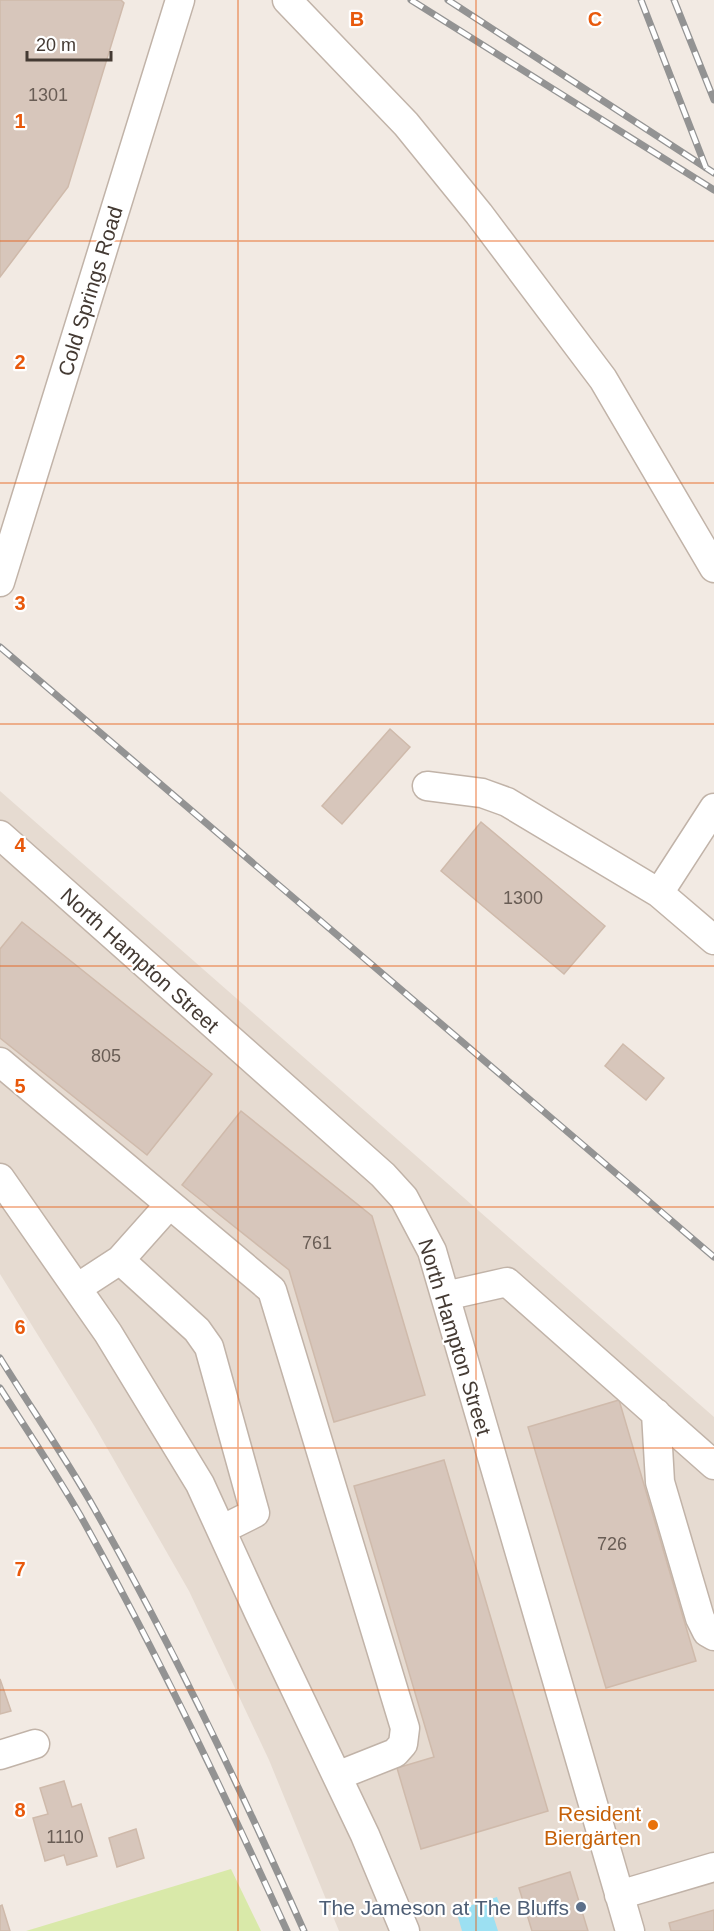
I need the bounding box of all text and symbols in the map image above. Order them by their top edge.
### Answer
text: B [350,8,364,30]
text: C [588,8,602,30]
scale bar [27,24,111,62]
text: 20 m [36,35,76,55]
house number: 1301 [28,85,68,105]
text: 1 [14,110,26,132]
street label: Cold Springs Road [53,203,127,379]
text: 2 [14,351,26,373]
text: 3 [14,592,26,614]
text: 4 [14,834,26,856]
street label: North Hampton Street [56,883,224,1037]
house number: 1300 [503,888,543,908]
house number: 805 [91,1046,121,1066]
text: 5 [14,1075,26,1097]
house number: 761 [302,1233,332,1253]
street label: North Hampton Street [414,1236,496,1438]
text: 6 [14,1316,26,1338]
house number: 726 [597,1534,627,1554]
text: 7 [14,1558,26,1580]
text: 8 [14,1799,26,1821]
place label: Resident Biergärten [544,1802,641,1849]
marker: Resident Biergärten [646,1818,660,1832]
house number: 1110 [46,1827,84,1847]
place label: The Jameson at The Bluffs [319,1896,569,1919]
marker: The Jameson at The Bluffs [574,1900,588,1914]

